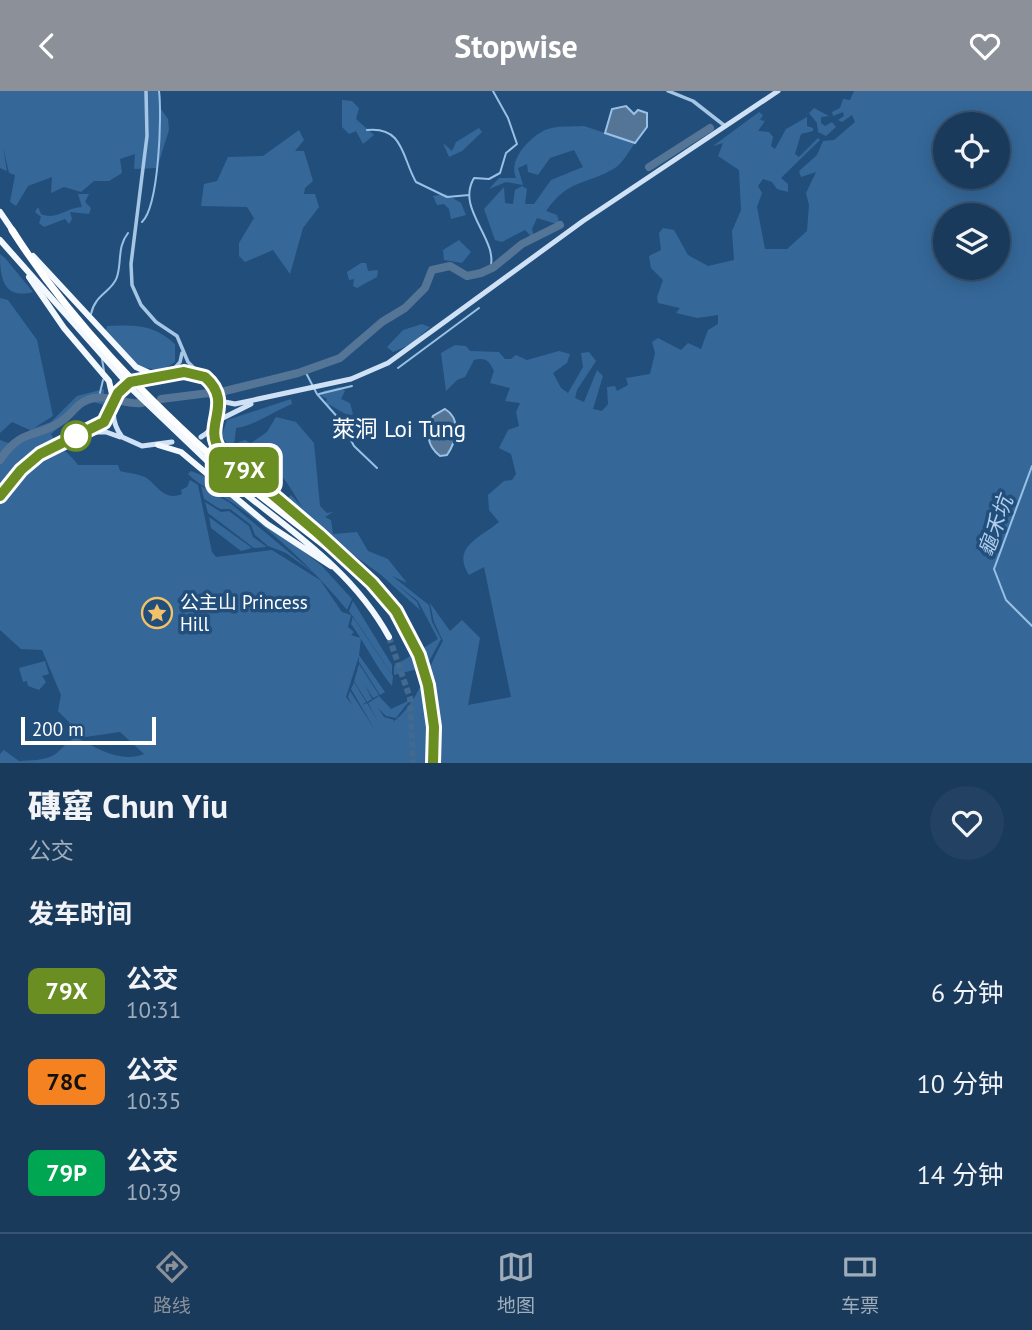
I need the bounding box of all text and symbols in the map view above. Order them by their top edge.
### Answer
text: Stopwise [454,25,578,67]
icon: back [28,27,66,65]
icon: heart [966,27,1004,65]
map controls [933,112,1010,280]
button: locate [933,112,1010,189]
button: layers [933,203,1010,280]
district label: 萊洞 Loi Tung [332,414,466,443]
unlabelled marker [61,421,91,451]
line badge: 79X [204,447,284,493]
text: 79X [223,454,265,485]
water label: 龜禾坑 [972,489,1019,560]
place label: 公主山 Princess Hill [180,590,308,636]
place icon: 公主山 Princess Hill [140,596,174,630]
scale bar [21,714,156,746]
text: 200 m [32,717,84,741]
text: 磚窰 Chun Yiu [28,784,228,827]
button: heart [930,786,1004,860]
text: 公交 [28,836,74,865]
text: 发车时间 [28,897,132,930]
text: 公交 [126,962,178,995]
text: 79X [45,975,88,1006]
text: 6 分钟 [931,976,1004,1009]
text: 10:31 [126,995,181,1024]
text: 公交 [126,1053,178,1086]
text: 78C [46,1066,87,1097]
text: 10 分钟 [917,1067,1004,1100]
text: 10:35 [126,1086,181,1115]
text: 公交 [126,1144,178,1177]
text: 79P [46,1157,87,1188]
text: 14 分钟 [917,1158,1004,1191]
text: 10:39 [126,1177,181,1206]
tab: 路线 [153,1248,191,1317]
tab: 地图 [497,1248,535,1317]
tab: 车票 [841,1248,879,1317]

